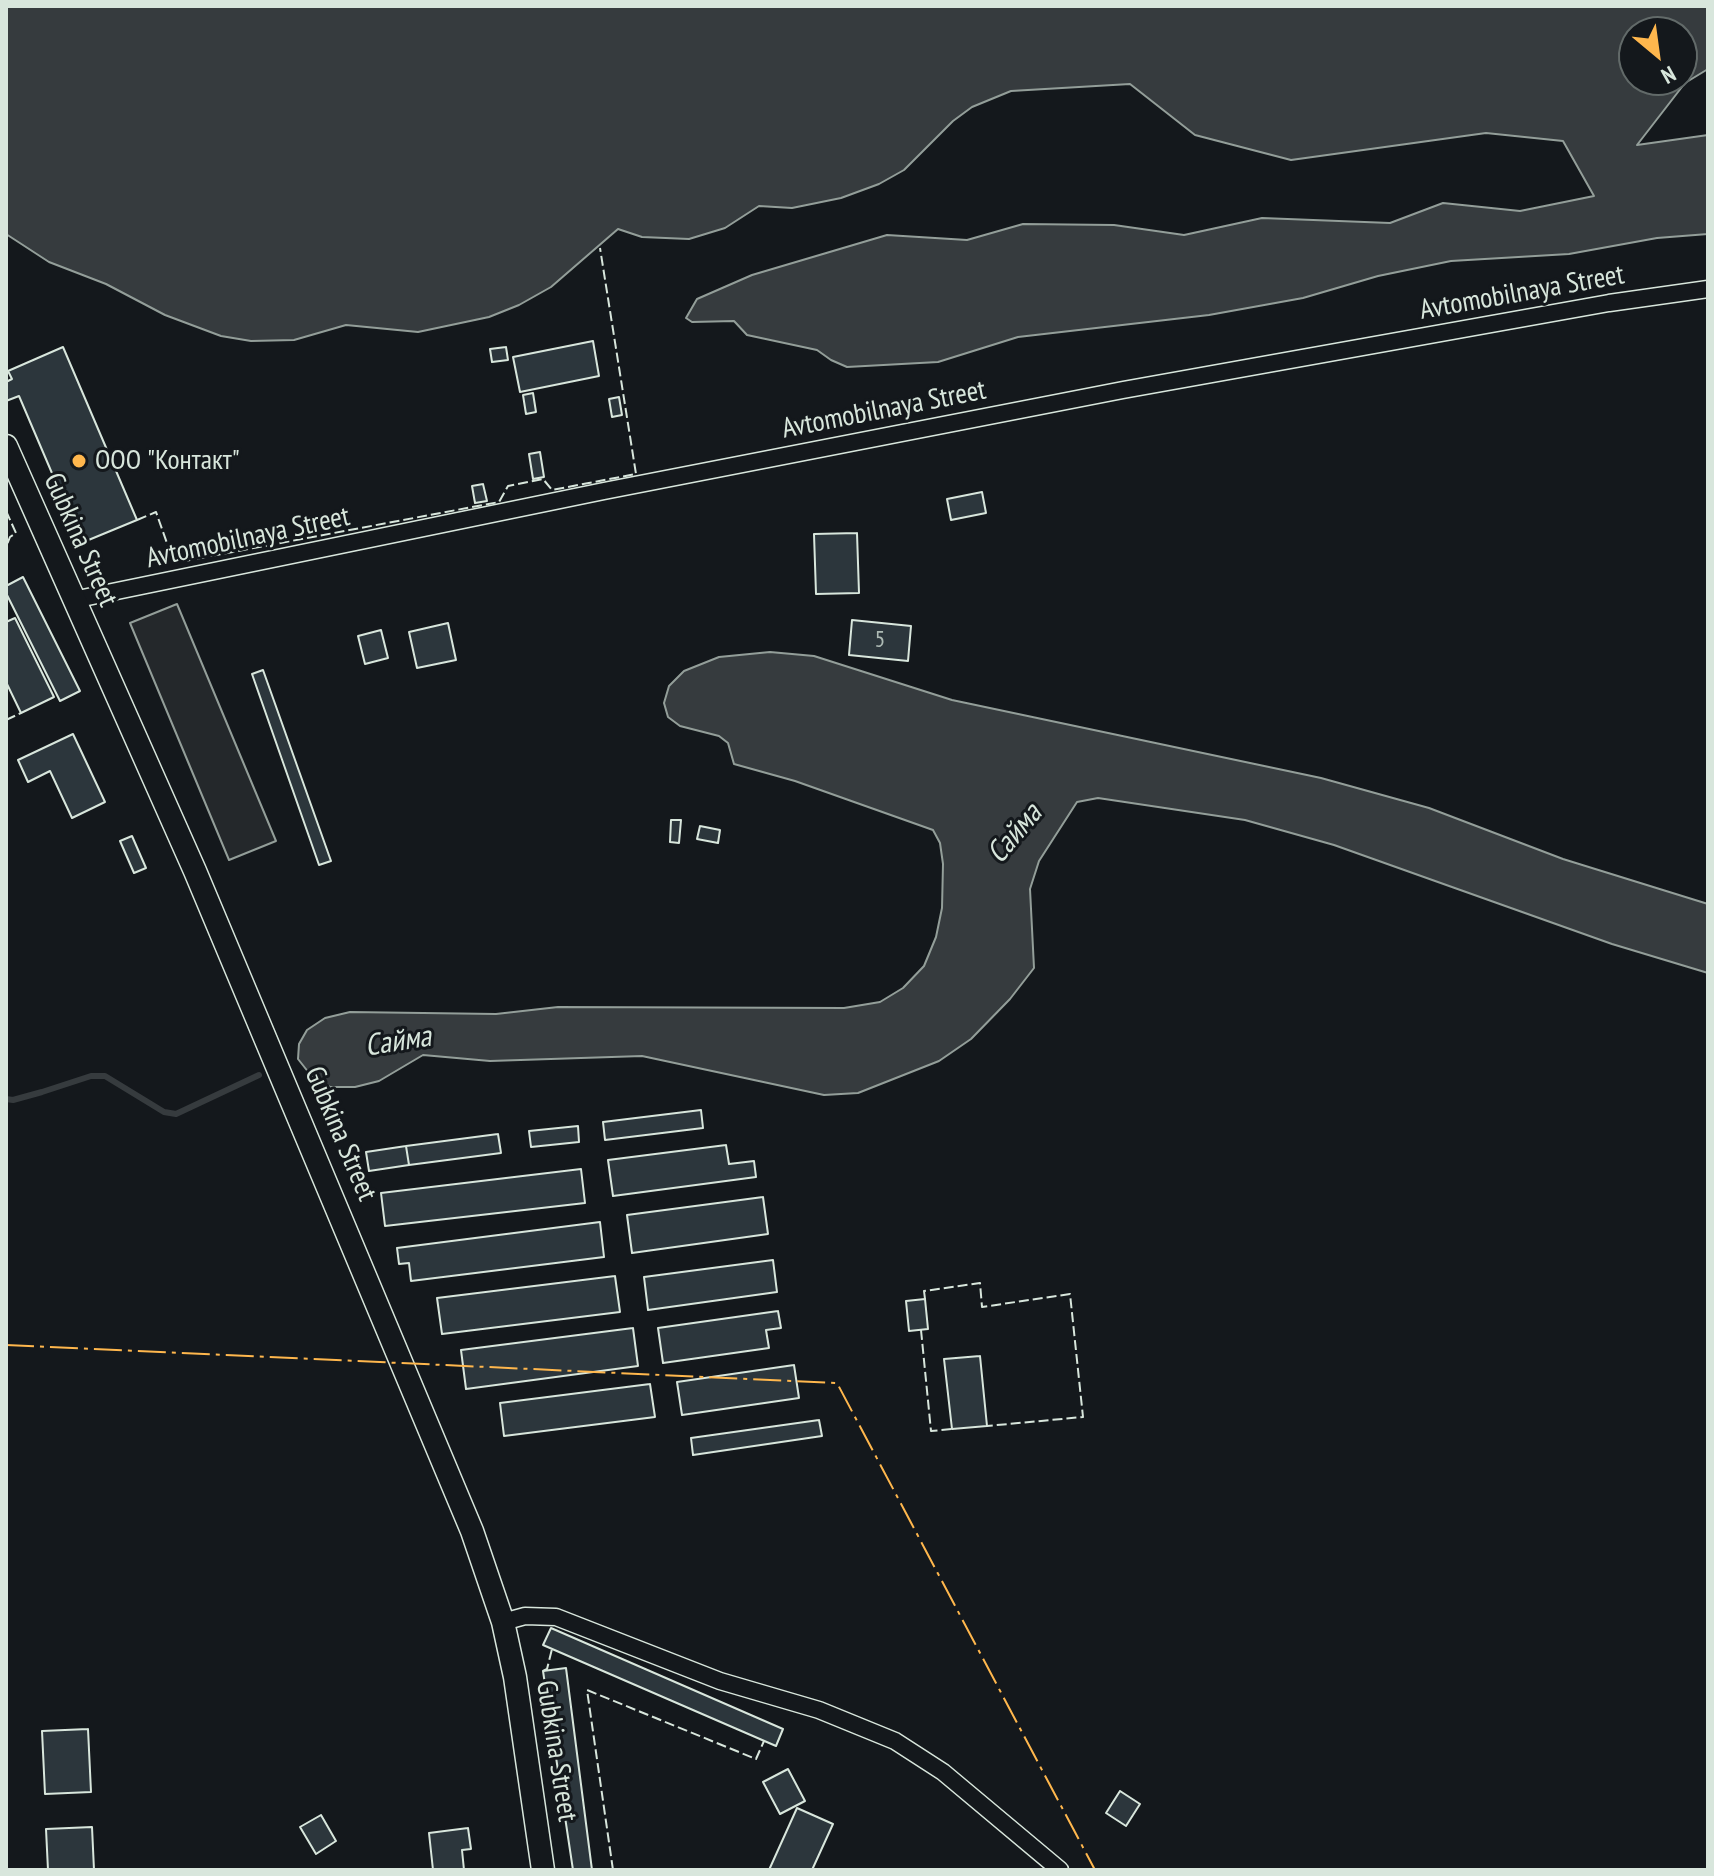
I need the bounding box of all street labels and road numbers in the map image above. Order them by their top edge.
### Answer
street label: Avtomobilnaya Street [1417,258,1627,328]
street label: Avtomobilnaya Street [779,374,989,446]
street label: Gubkina Street [36,468,124,612]
street label: Avtomobilnaya Street [143,500,353,576]
street label: Gubkina Street [297,1062,383,1206]
street label: Gubkina Street [528,1678,584,1824]

